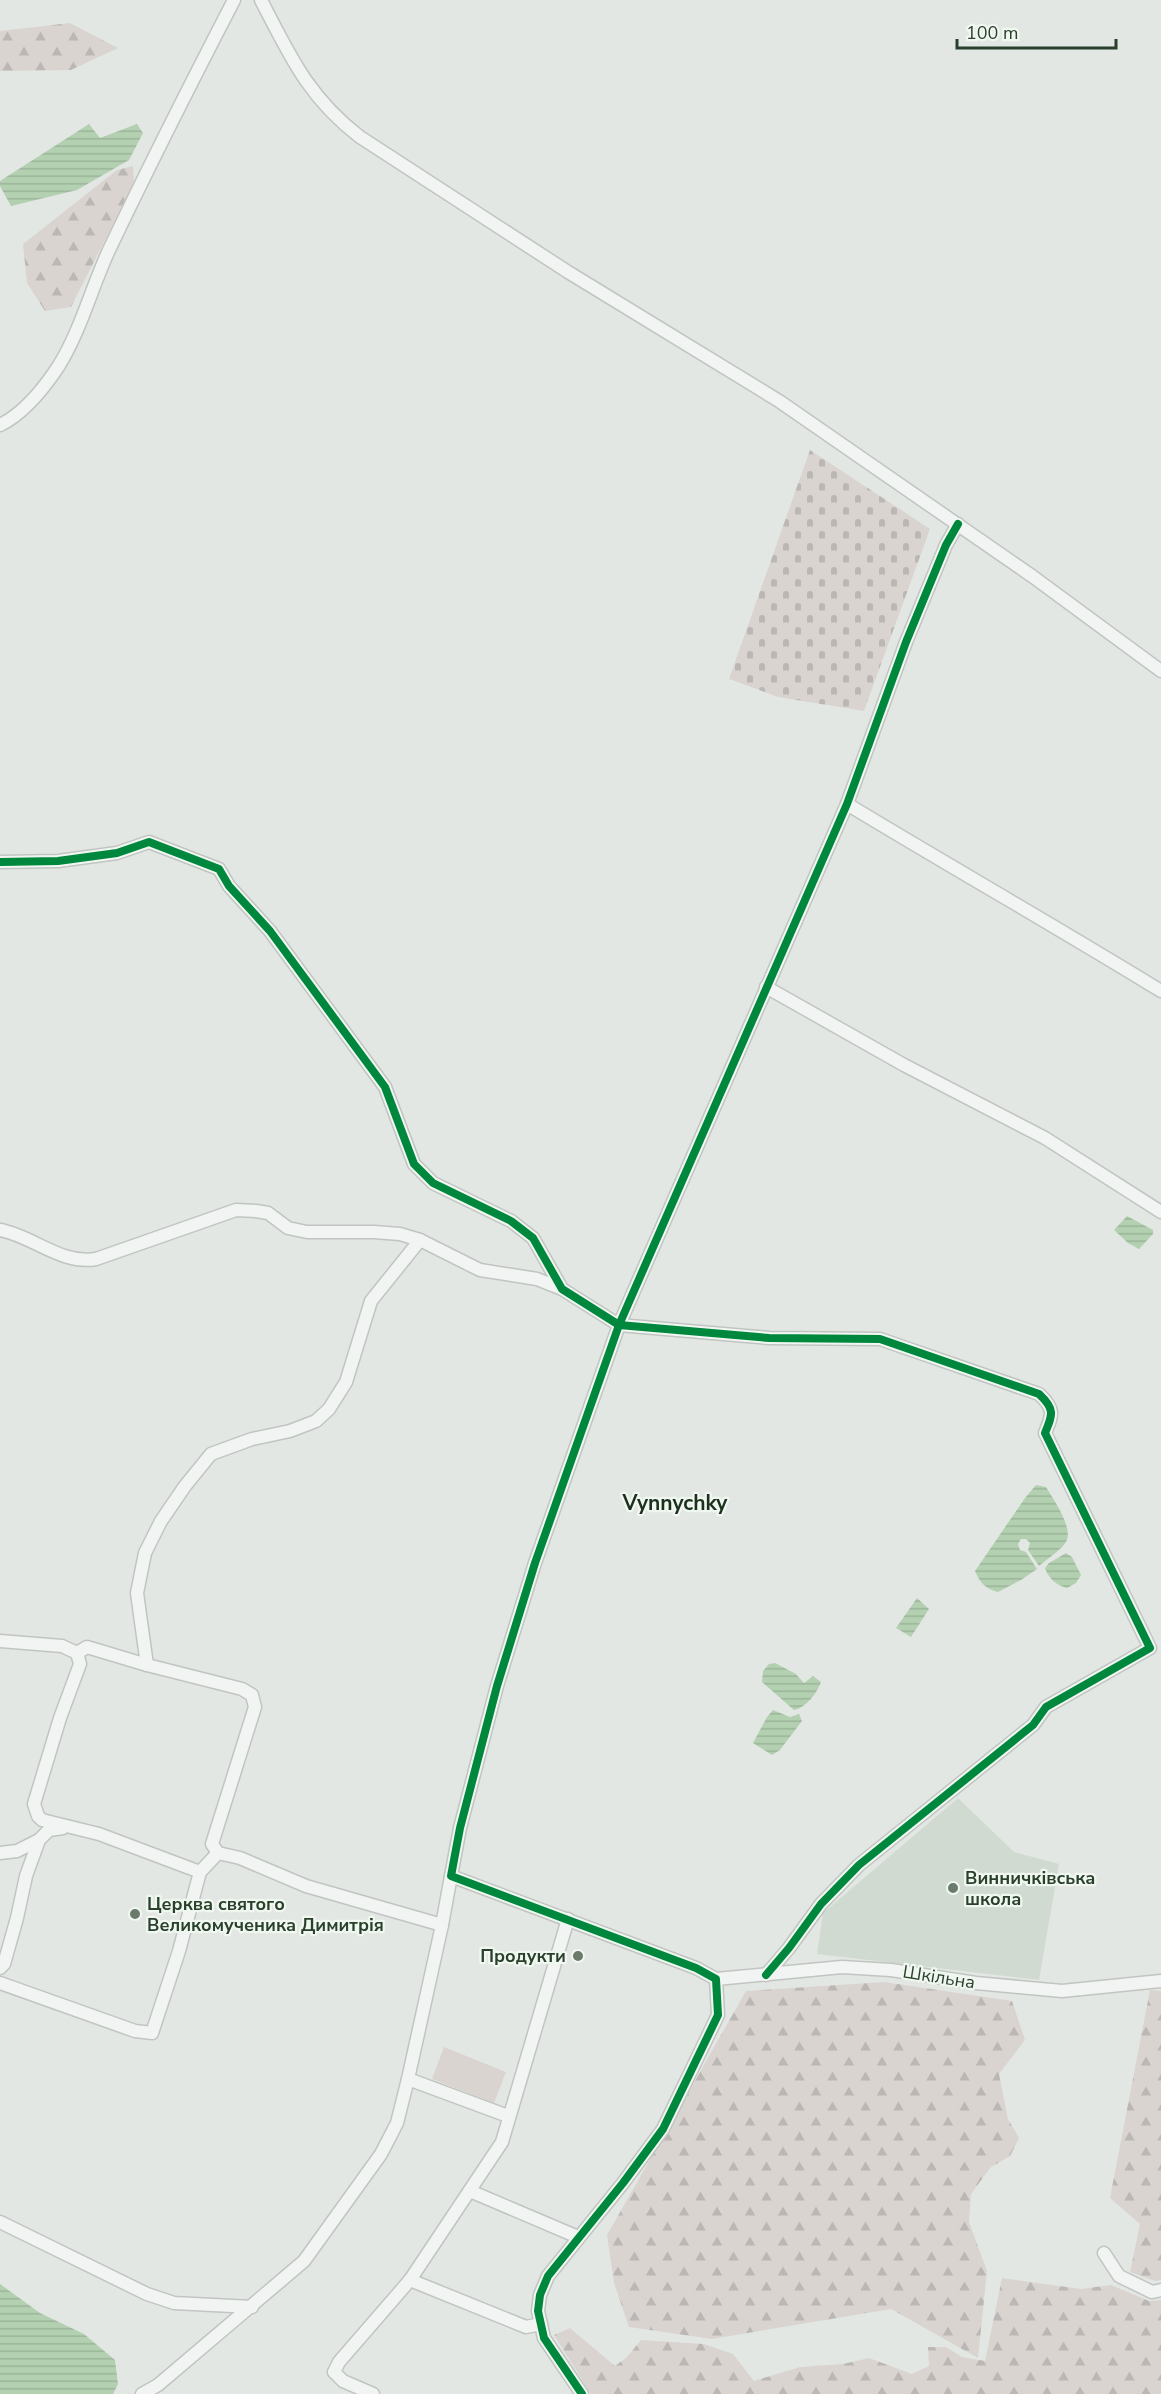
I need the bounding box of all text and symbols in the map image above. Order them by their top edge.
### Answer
scale bar [957,12,1116,50]
text: 100 m [966,21,1018,45]
district label: Vynnychky [622,1489,728,1517]
place label: Винничківська школа [965,1866,1095,1911]
marker: Винничківська школа [946,1881,960,1895]
place label: Церква святого Великомученика Димитрія [147,1892,384,1937]
marker: Церква святого Великомученика Димитрія [128,1907,142,1921]
place label: Продукти [480,1944,566,1968]
marker: Продукти [571,1949,585,1963]
street label: Шкільна [901,1959,977,1995]

